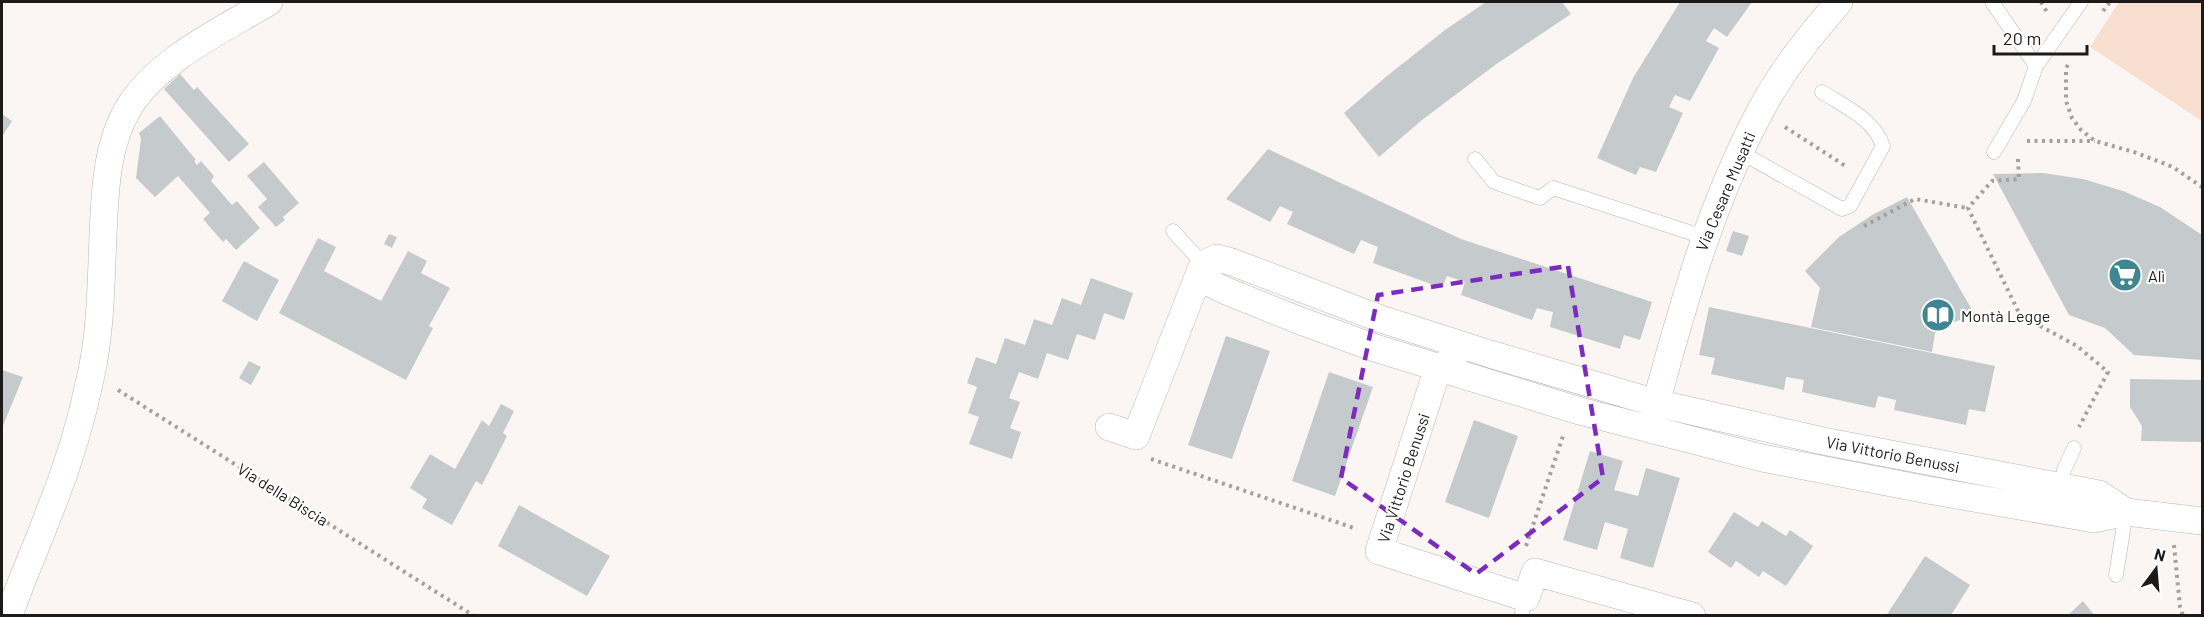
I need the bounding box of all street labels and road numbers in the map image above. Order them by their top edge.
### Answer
street label: Via Cesare Musatti [1691,128,1759,254]
street label: Via Vittorio Benussi [1373,411,1433,545]
street label: Via Vittorio Benussi [1825,432,1961,476]
street label: Via della Biscia [234,459,332,529]

